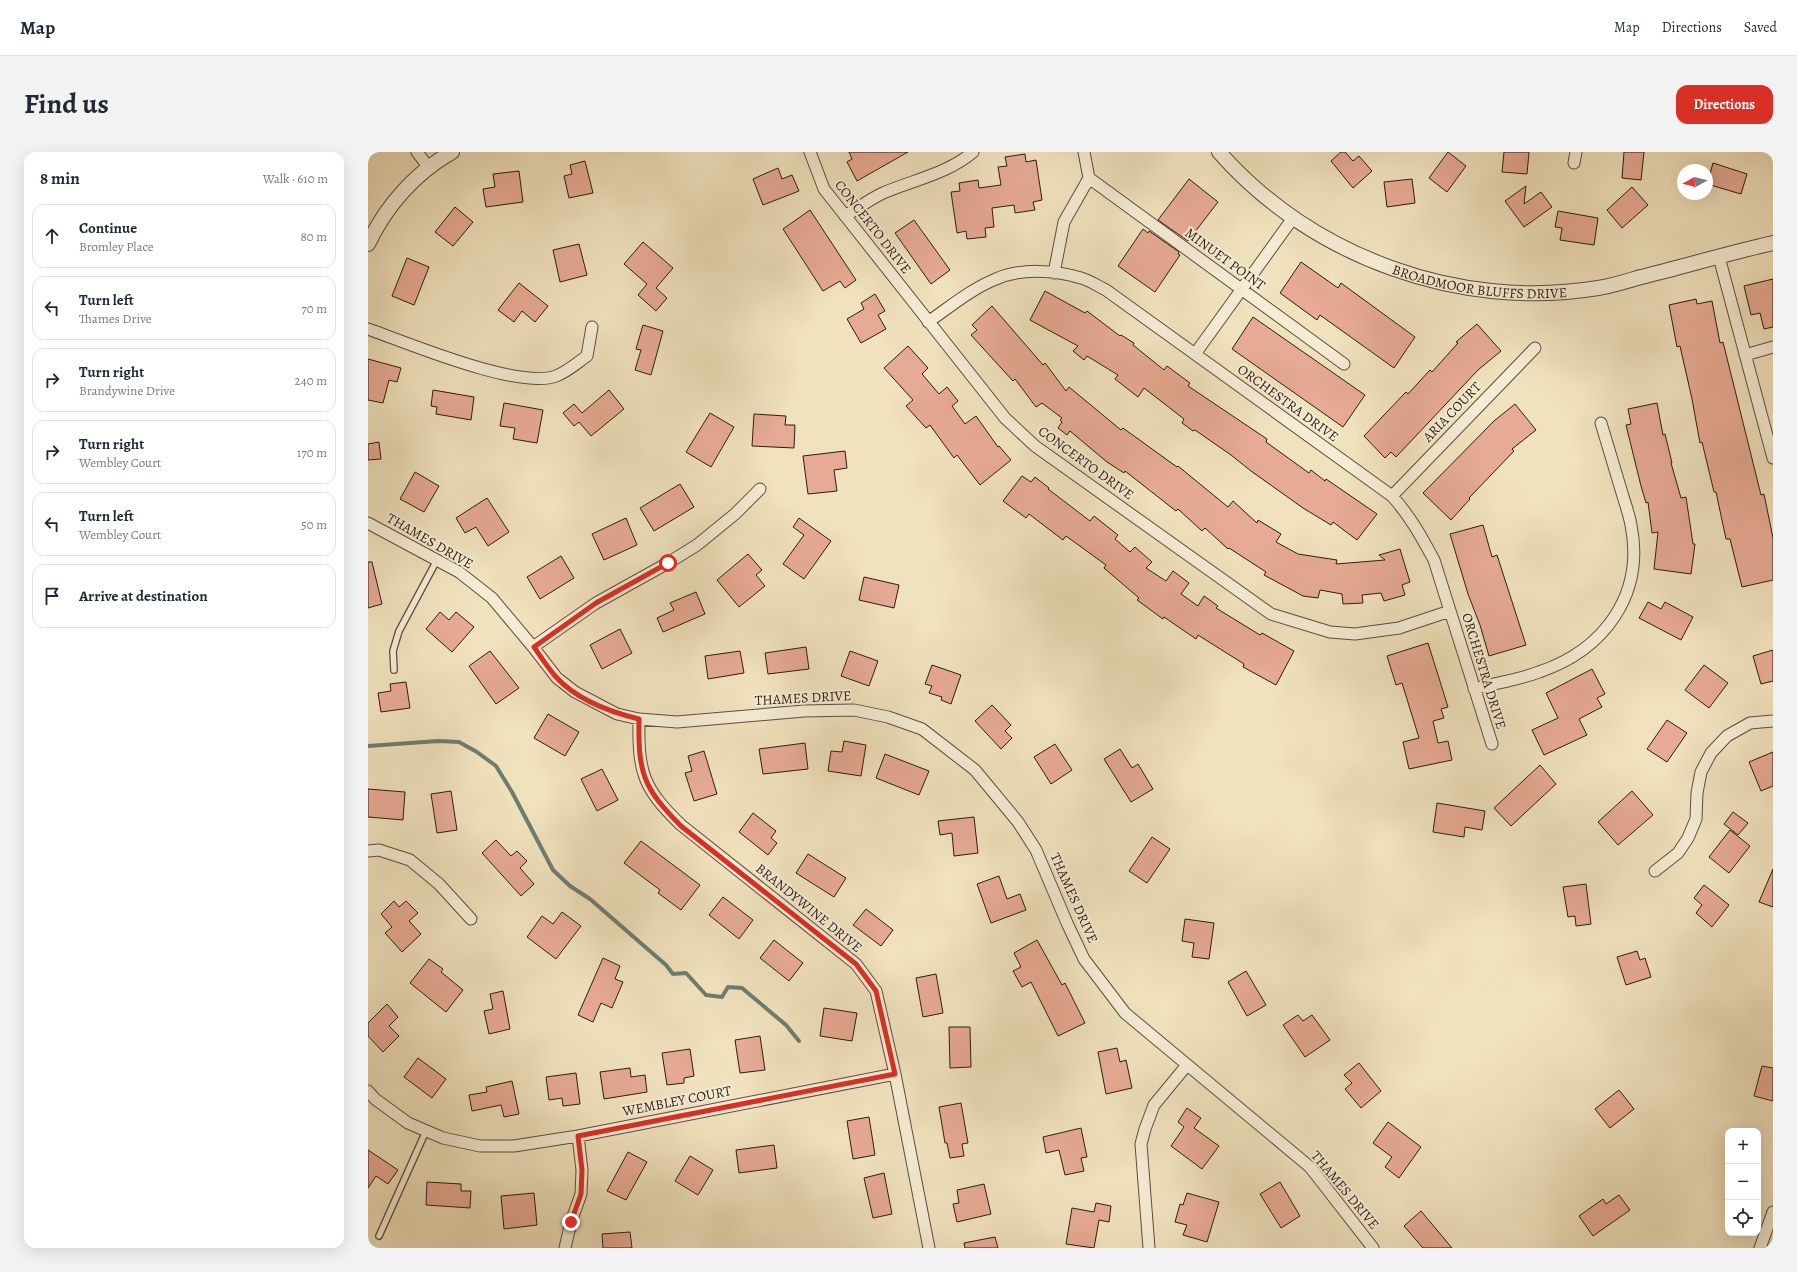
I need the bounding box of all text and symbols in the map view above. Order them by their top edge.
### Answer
text: Map [20,15,55,41]
text: Map [1614,18,1640,37]
text: Directions [1662,18,1722,37]
text: Saved [1744,18,1777,37]
text: Find us [24,85,109,123]
button: Directions [1676,85,1773,124]
north arrow [1677,164,1713,200]
text: 8 min [40,167,80,190]
text: Walk · 610 m [263,170,328,187]
street label: CONCERTO DRIVE [830,176,916,278]
text: Continue [79,218,137,238]
street label: MINUET POINT [1181,223,1269,295]
icon: ahead [41,225,63,247]
text: 80 m [300,228,327,245]
text: Bromley Place [79,238,154,255]
street label: BROADMOOR BLUFFS DRIVE [1390,260,1568,303]
text: Turn left [79,290,134,310]
icon: left [41,297,63,319]
text: 70 m [301,300,327,317]
text: Thames Drive [79,310,152,327]
street label: ORCHESTRA DRIVE [1234,360,1342,446]
text: Turn right [79,362,144,382]
icon: right [41,369,63,391]
text: 240 m [295,372,327,389]
street label: ARIA COURT [1418,378,1486,447]
text: Brandywine Drive [79,382,175,399]
street label: CONCERTO DRIVE [1034,422,1138,504]
text: Turn right [79,434,144,454]
icon: right [41,441,63,463]
text: 170 m [297,444,327,461]
text: Wembley Court [79,454,161,471]
text: Turn left [79,506,134,526]
street label: THAMES DRIVE [383,509,477,573]
icon: left [41,513,63,535]
text: 50 m [301,516,327,533]
text: Wembley Court [79,526,161,543]
route start [659,554,677,572]
icon: arrive [41,585,63,607]
text: Arrive at destination [79,586,208,606]
street label: ORCHESTRA DRIVE [1457,611,1511,731]
street label: THAMES DRIVE [754,686,852,710]
street label: THAMES DRIVE [1046,850,1102,946]
street label: BRANDYWINE DRIVE [752,859,866,957]
street label: WEMBLEY COURT [620,1081,733,1121]
map controls [1725,1128,1761,1236]
button: + [1725,1128,1761,1164]
street label: THAMES DRIVE [1307,1147,1383,1233]
button: − [1725,1164,1761,1200]
button: locate [1725,1200,1761,1236]
route end [562,1213,580,1231]

